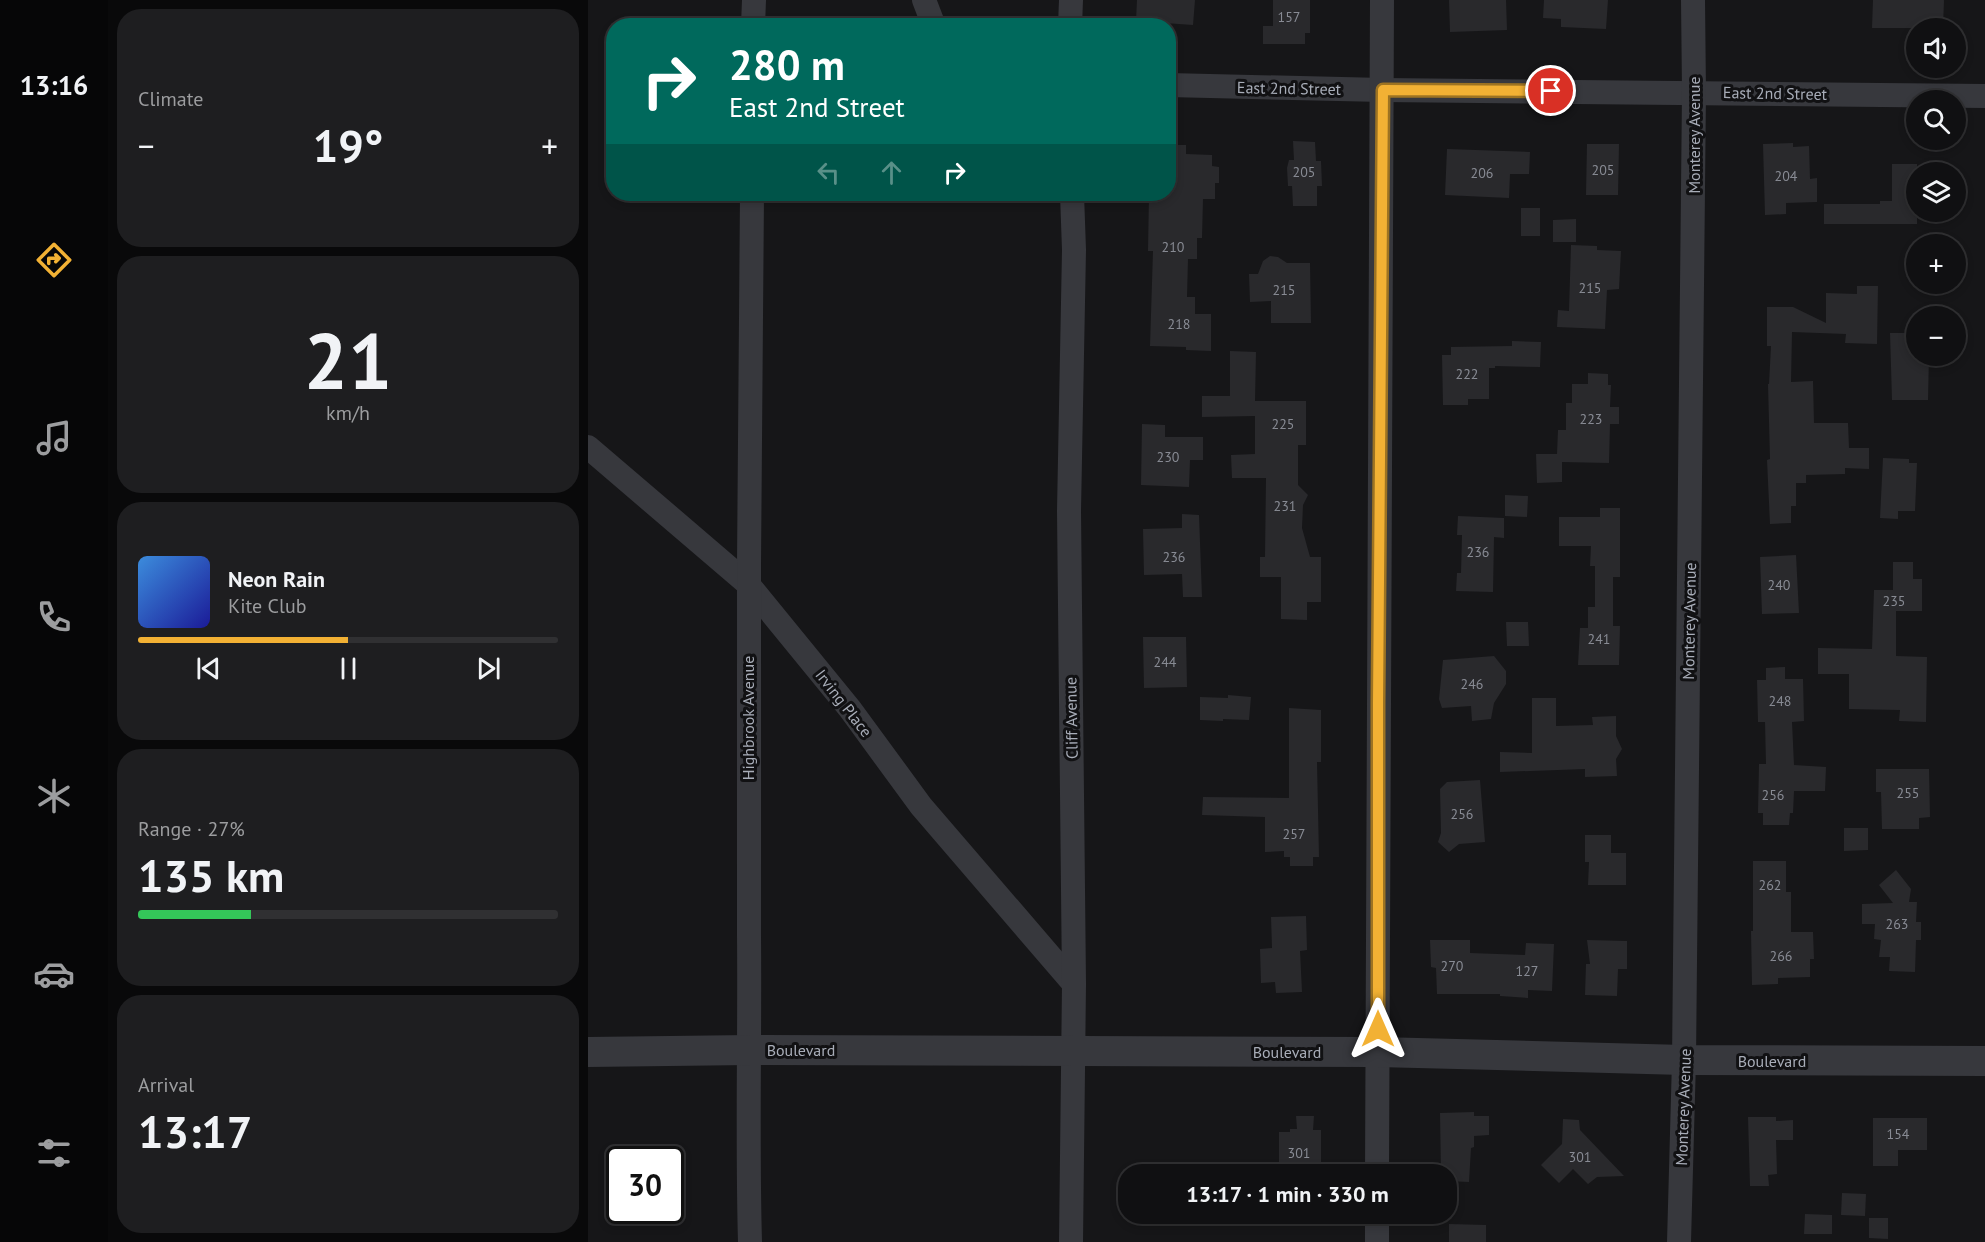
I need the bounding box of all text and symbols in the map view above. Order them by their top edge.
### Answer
house number: 157 [1278,8,1300,26]
map controls [1906,18,1966,366]
button: sound [1906,18,1966,78]
text: 280 m [729,37,845,92]
icon: right [630,42,708,120]
pin [1525,65,1576,116]
text: 13:16 [20,68,88,102]
icon: arrive [1534,74,1567,107]
street label: Monterey Avenue [1684,76,1704,194]
street label: East 2nd Street [1237,77,1342,99]
street label: East 2nd Street [1723,82,1828,104]
text: Climate [138,86,204,112]
text: East 2nd Street [729,90,905,124]
button: search [1906,90,1966,150]
text: 19° [313,116,383,174]
text: − [138,124,155,167]
text: + [541,124,558,167]
icon: left [812,156,845,189]
icon: ahead [875,156,908,189]
icon: right [938,156,971,189]
house number: 205 [1592,161,1614,179]
button: layers [1906,162,1966,222]
house number: 205 [1293,163,1315,181]
house number: 206 [1471,164,1493,182]
house number: 204 [1775,167,1798,185]
button: + [1906,234,1966,294]
house number: 210 [1162,238,1185,256]
icon: directions [33,239,75,281]
house number: 215 [1579,279,1601,297]
house number: 215 [1273,281,1295,299]
button: − [1906,306,1966,366]
text: 21 [304,310,392,411]
house number: 218 [1168,315,1190,333]
house number: 222 [1456,365,1478,383]
text: km/h [326,400,370,426]
house number: 223 [1580,410,1602,428]
house number: 225 [1272,415,1294,433]
icon: music [33,417,75,459]
house number: 230 [1157,448,1180,466]
house number: 231 [1274,497,1296,515]
house number: 236 [1467,543,1489,561]
house number: 236 [1163,548,1185,566]
street label: Monterey Avenue [1678,562,1700,680]
text: Neon Rain [228,565,325,593]
house number: 240 [1768,576,1791,594]
house number: 235 [1883,592,1905,610]
text: Kite Club [228,593,306,619]
icon: phone [33,596,75,638]
house number: 241 [1588,630,1610,648]
icon: previous [192,652,225,685]
icon: pause [332,652,365,685]
icon: next [472,652,505,685]
house number: 244 [1154,653,1177,671]
street label: Highbrook Avenue [738,656,758,780]
street label: Irving Place [811,665,877,741]
house number: 246 [1461,675,1483,693]
street label: Cliff Avenue [1060,677,1082,759]
house number: 248 [1769,692,1791,710]
icon: climate [33,775,75,817]
house number: 255 [1897,784,1919,802]
house number: 256 [1762,786,1784,804]
house number: 256 [1451,805,1473,823]
text: Range · 27% [138,816,245,842]
house number: 257 [1283,825,1305,843]
text: 135 km [138,846,284,904]
house number: 262 [1759,876,1781,894]
house number: 263 [1886,915,1908,933]
house number: 266 [1770,947,1792,965]
icon: car [33,953,75,995]
house number: 270 [1441,957,1464,975]
house number: 127 [1516,962,1538,980]
position arrow [1346,997,1410,1061]
street label: Boulevard [767,1040,835,1060]
street label: Boulevard [1253,1042,1321,1062]
street label: Monterey Avenue [1671,1048,1695,1166]
street label: Boulevard [1738,1051,1806,1071]
text: Arrival [138,1072,194,1098]
text: 13:17 [138,1102,252,1160]
house number: 154 [1887,1125,1910,1143]
icon: filters [33,1132,75,1174]
house number: 301 [1288,1144,1310,1162]
speed limit sign: 30 [606,1146,684,1224]
house number: 301 [1569,1148,1591,1166]
text: 13:17 · 1 min · 330 m [1186,1180,1389,1208]

